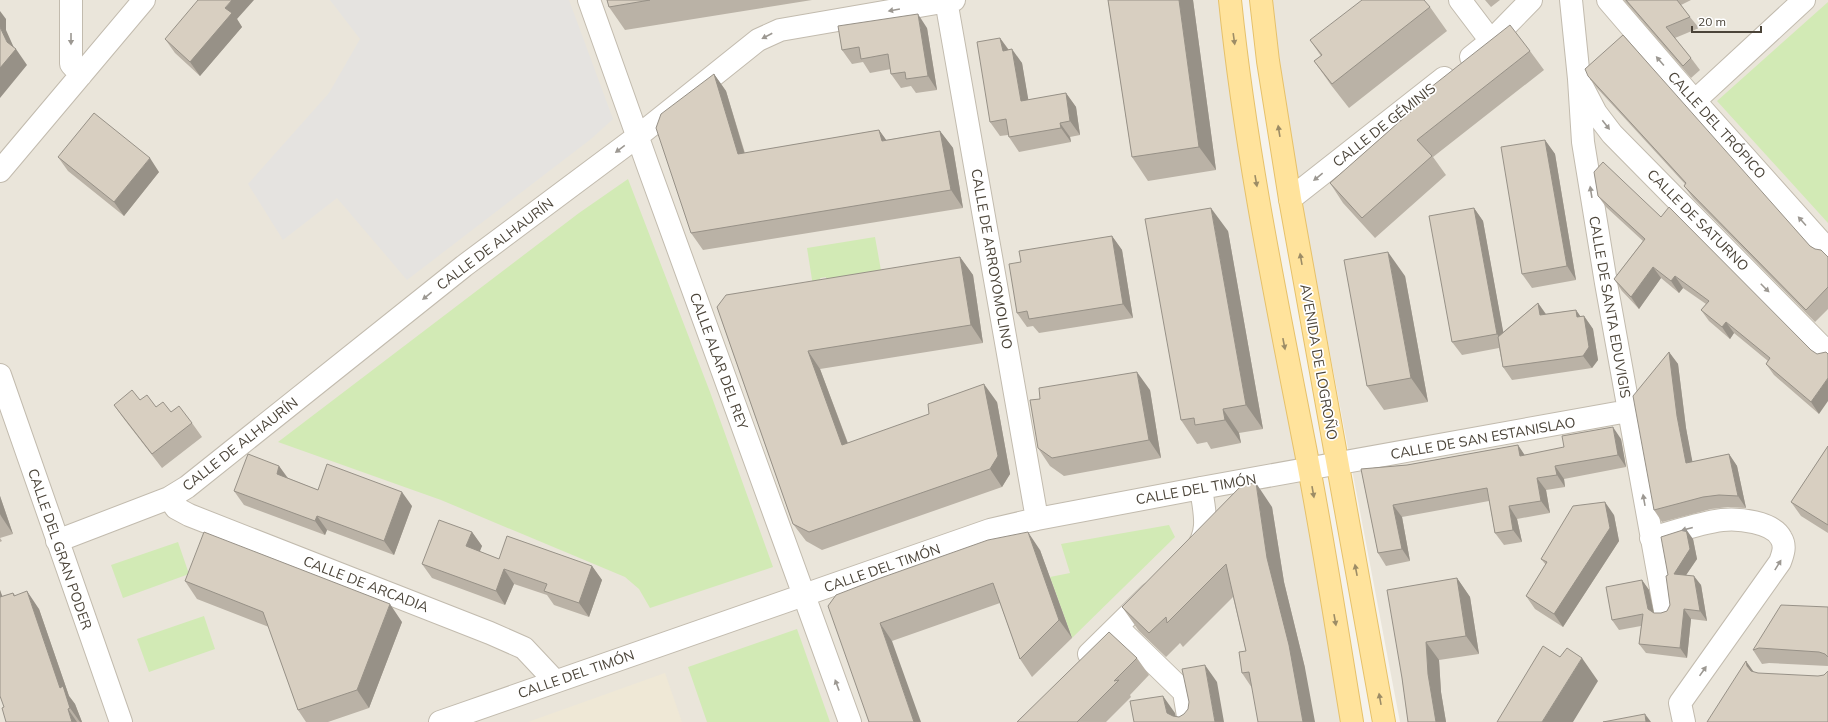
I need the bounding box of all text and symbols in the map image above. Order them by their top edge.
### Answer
one-way arrow [888,7,900,13]
scale bar [1692,8,1761,34]
text: 20 m [1698,14,1726,29]
one-way arrow [761,32,773,39]
one-way arrow [68,33,74,46]
one-way arrow [1231,33,1237,45]
one-way arrow [1655,55,1664,66]
street label: CALLE DEL TRÓPICO [1664,68,1770,182]
street label: CALLE DE GÉMINIS [1329,79,1439,171]
one-way arrow [1601,120,1610,131]
one-way arrow [1276,125,1282,137]
one-way arrow [615,145,625,153]
street label: CALLE DE SATURNO [1643,165,1753,275]
street label: CALLE DE ARROYOMOLINO [967,167,1017,351]
one-way arrow [1313,172,1324,181]
one-way arrow [1253,175,1259,187]
one-way arrow [1588,186,1594,199]
street label: CALLE DE ALHAURÍN [433,194,557,294]
street label: CALLE DE SANTA EDUVIGIS [1585,214,1635,400]
one-way arrow [1798,216,1807,225]
one-way arrow [1297,253,1303,265]
street label: AVENIDA DE LOGROÑO [1296,283,1342,441]
one-way arrow [1760,283,1770,293]
street label: CALLE ALAR DEL REY [686,290,752,432]
one-way arrow [422,291,433,300]
one-way arrow [1282,337,1288,350]
street label: CALLE DE ALHAURÍN [179,393,301,495]
street label: CALLE DE SAN ESTANISLAO [1389,413,1577,463]
street label: CALLE DEL GRAN PODER [24,466,96,632]
street label: CALLE DEL TIMÓN [1134,470,1258,508]
one-way arrow [1310,486,1316,498]
one-way arrow [1641,494,1647,506]
one-way arrow [1681,526,1693,532]
street label: CALLE DEL TIMÓN [821,540,943,596]
street label: CALLE DE ARCADIA [301,552,432,616]
one-way arrow [1774,559,1781,571]
one-way arrow [1353,563,1359,576]
one-way arrow [1332,614,1338,626]
street label: CALLE DEL TIMÓN [515,646,637,702]
one-way arrow [1699,666,1707,677]
one-way arrow [833,679,839,691]
one-way arrow [1377,693,1383,705]

